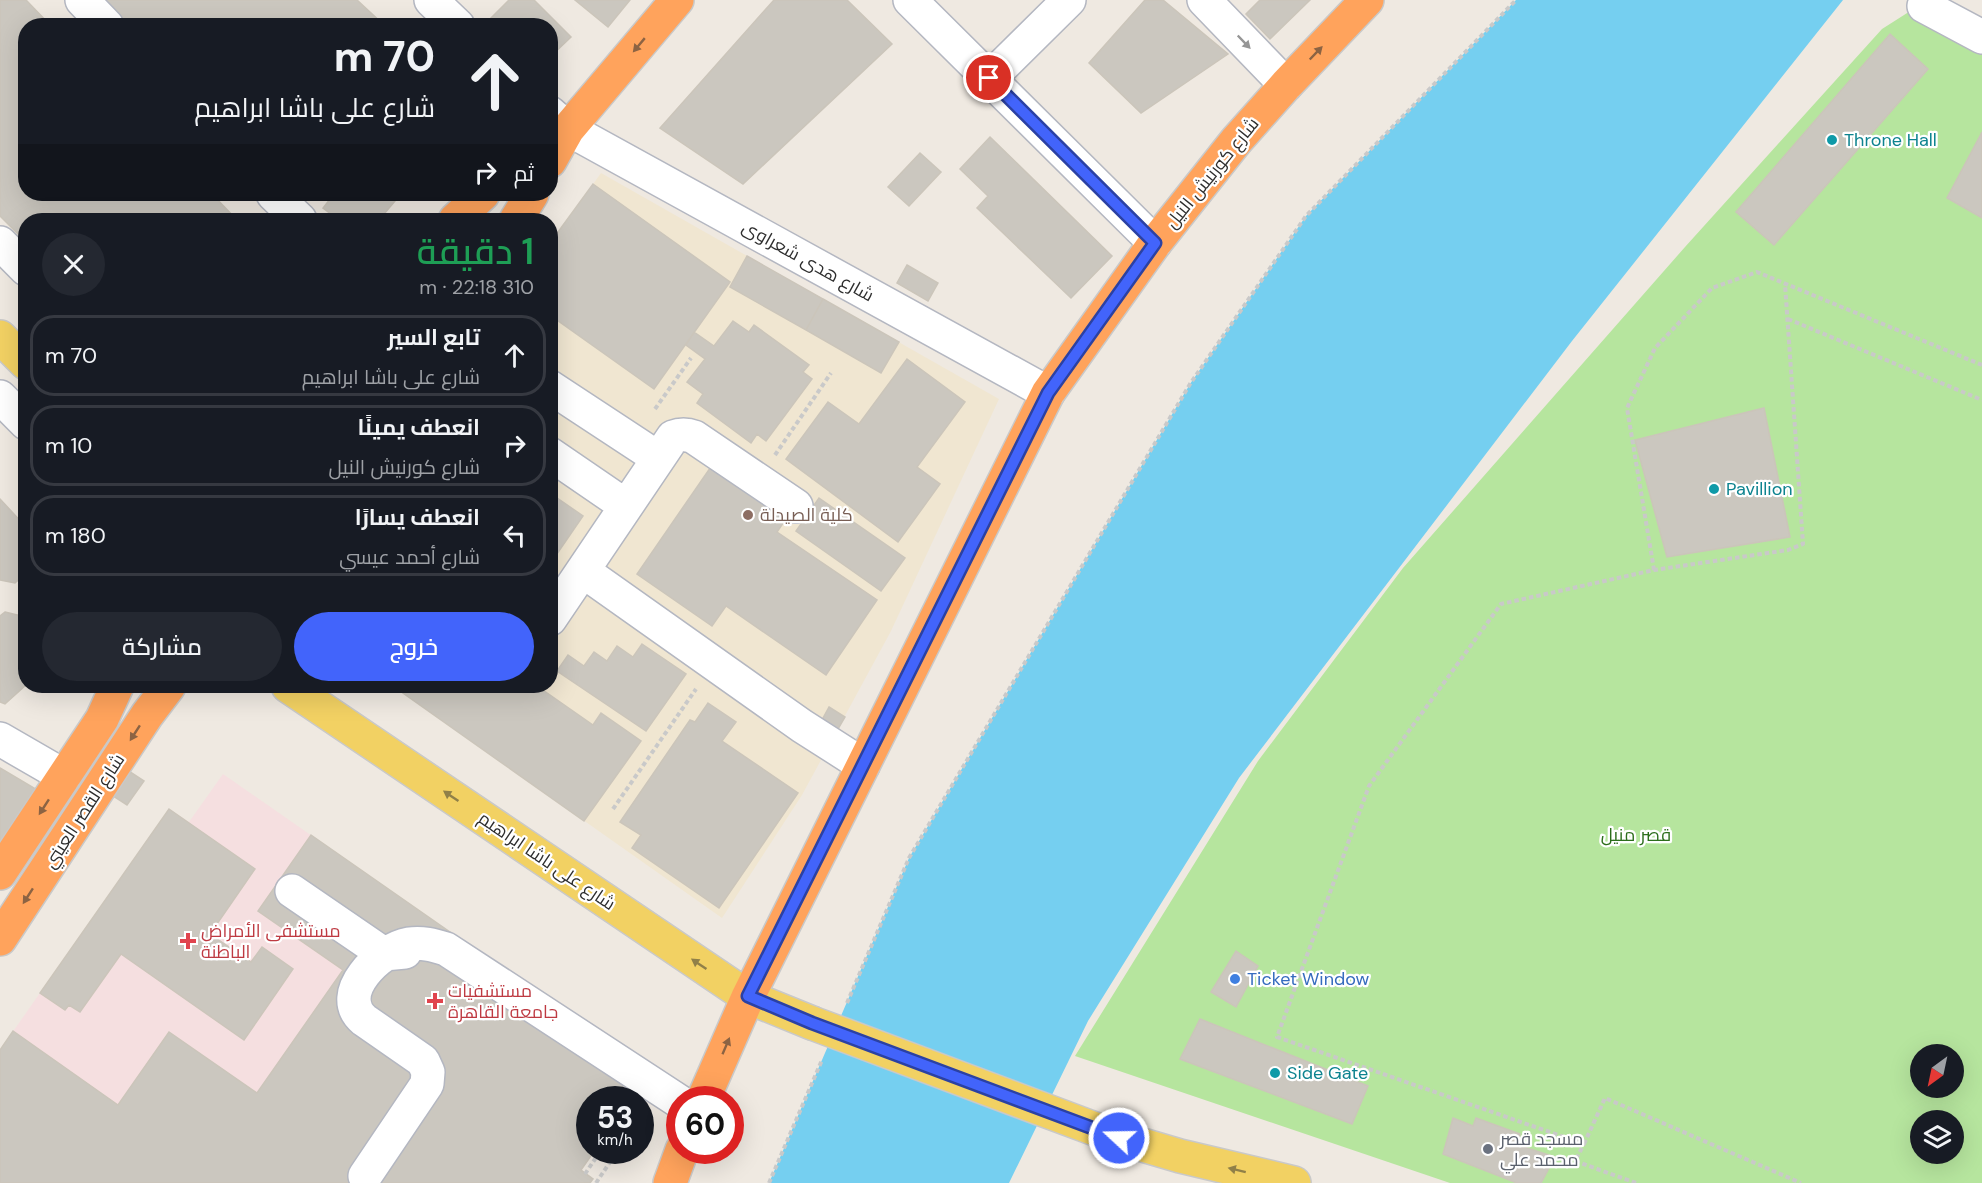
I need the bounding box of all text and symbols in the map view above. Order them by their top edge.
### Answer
text: 70 m [334,29,435,84]
one-way arrow [1237,35,1251,49]
one-way arrow [633,37,646,52]
icon: ahead [456,42,534,120]
one-way arrow [1309,46,1323,61]
pin [963,52,1014,103]
icon: arrive [972,61,1005,94]
text: شارع على باشا ابراهيم [194,90,435,125]
street label: شارع كورنيش النيل [1160,112,1264,234]
place label: Throne Hall [1844,128,1937,152]
marker: Throne Hall [1825,133,1839,147]
icon: right [469,156,502,189]
text: ثم [514,159,534,188]
street label: شارع هدى شعراوى [738,215,878,307]
text: 1 دقيقة [417,228,534,275]
button: close [42,233,105,296]
text: 310 m · 22:18 [419,274,534,300]
text: تابع السير [387,323,480,352]
icon: ahead [498,339,531,372]
text: 70 m [45,341,97,370]
text: شارع على باشا ابراهيم [302,364,480,390]
text: انعطف يمينًا [358,413,480,442]
icon: right [498,429,531,462]
text: 10 m [45,431,92,460]
text: شارع كورنيش النيل [329,454,480,480]
place label: Pavillion [1726,477,1793,501]
marker: Pavillion [1707,482,1721,496]
text: انعطف يسارًا [355,503,480,532]
place label: كلية الصيدلة [760,503,853,527]
marker: كلية الصيدلة [741,508,755,522]
icon: left [498,519,531,552]
text: 180 m [45,521,106,550]
text: شارع أحمد عيسي [339,544,480,570]
button: مشاركة [42,612,282,681]
button: خروج [294,612,534,681]
one-way arrow [129,724,141,740]
street label: شارع القصر العيني [38,749,132,874]
one-way arrow [443,790,459,802]
one-way arrow [38,799,49,815]
street label: شارع على باشا ابراهيم [474,806,620,916]
park label: قصر منيل [1601,823,1671,847]
one-way arrow [23,888,34,904]
place label: مستشفى الأمراض الباطنة [201,919,341,964]
marker: مستشفى الأمراض الباطنة [179,932,197,950]
one-way arrow [692,958,708,970]
place label: Ticket Window [1247,967,1370,991]
marker: Ticket Window [1228,972,1242,986]
place label: مستشفيات جامعة القاهرة [448,979,558,1024]
marker: مستشفيات جامعة القاهرة [426,992,444,1010]
one-way arrow [722,1037,731,1054]
north arrow [1910,1044,1964,1098]
map controls [1910,1044,1964,1164]
place label: Side Gate [1287,1061,1368,1085]
marker: Side Gate [1268,1066,1282,1080]
speed limit sign: 60 [666,1086,744,1164]
text: 53 [597,1098,633,1137]
position arrow [1087,1106,1151,1170]
button: layers [1910,1110,1964,1164]
place label: مسجد قصر محمد علي [1499,1127,1583,1174]
text: km/h [597,1130,633,1150]
marker: مسجد قصر محمد علي [1481,1142,1495,1156]
one-way arrow [1227,1165,1246,1174]

